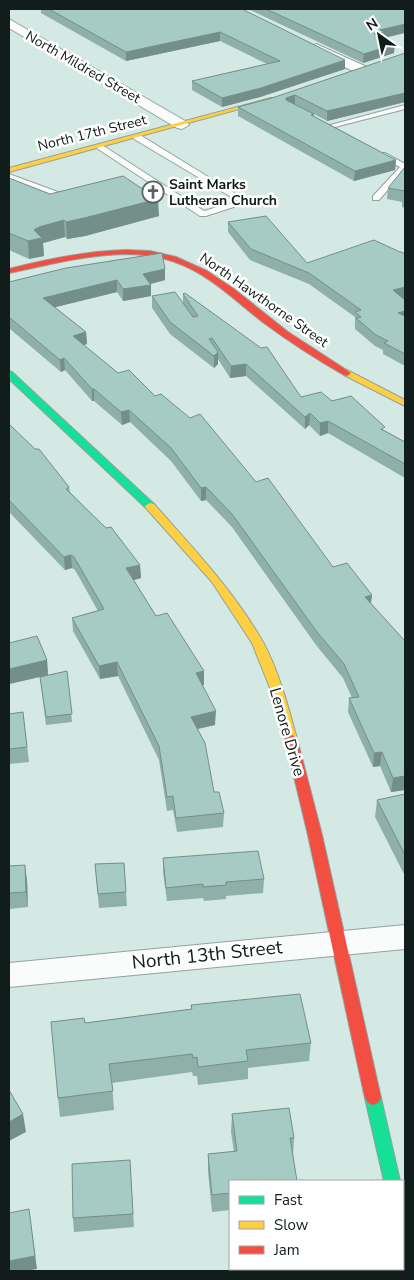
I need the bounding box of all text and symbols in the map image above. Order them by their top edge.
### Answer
north arrow [354,10,404,60]
text: N [363,14,382,35]
street label: North Mildred Street [22,26,144,108]
street label: North 17th Street [36,110,148,156]
place label: Saint Marks Lutheran Church [169,175,277,210]
church icon: Saint Marks Lutheran Church [141,180,165,204]
street label: North Hawthorne Street [196,248,332,352]
street label: Lenore Drive [264,685,310,779]
street label: North 13th Street [130,934,284,976]
legend [229,1180,404,1270]
text: Fast [274,1190,303,1210]
text: Slow [274,1215,309,1235]
text: Jam [273,1240,300,1260]

